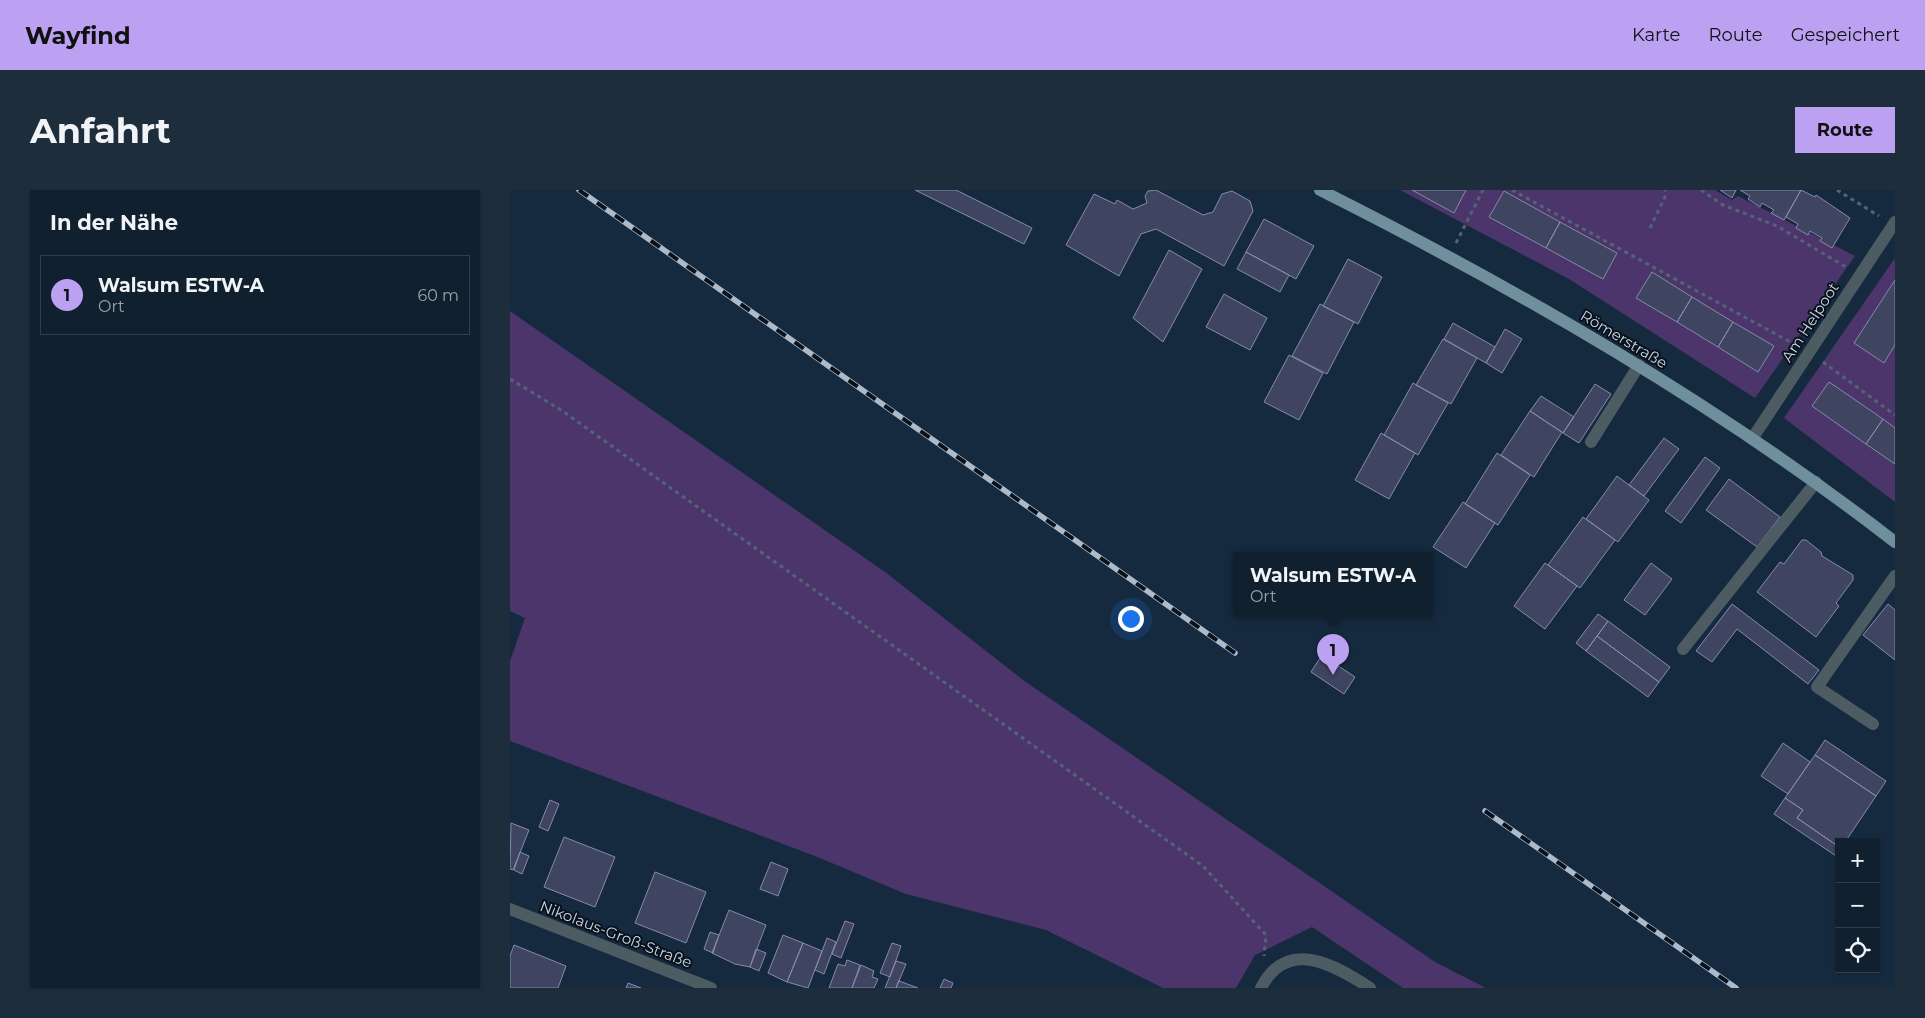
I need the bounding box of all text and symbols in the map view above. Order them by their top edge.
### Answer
text: Wayfind [25,21,131,50]
text: Karte [1632,24,1680,46]
text: Route [1708,24,1763,46]
text: Gespeichert [1791,24,1900,46]
button: Route [1795,107,1895,153]
text: Anfahrt [30,109,171,152]
text: In der Nähe [50,210,178,235]
text: Walsum ESTW-A [98,274,264,297]
street label: Am Helpoot [1777,279,1843,365]
text: 1 [64,286,70,305]
text: 60 m [417,286,459,305]
text: Ort [98,297,125,316]
street label: Römerstraße [1577,306,1671,372]
popup [1233,552,1433,617]
text: Walsum ESTW-A [1250,564,1416,587]
text: Ort [1250,587,1277,606]
your location [1118,606,1144,632]
pin: 1 [1317,634,1349,675]
map controls [1835,838,1880,973]
button: + [1835,838,1880,883]
button: − [1835,883,1880,928]
street label: Nikolaus-Groß-Straße [537,896,695,972]
button: locate [1835,928,1880,973]

